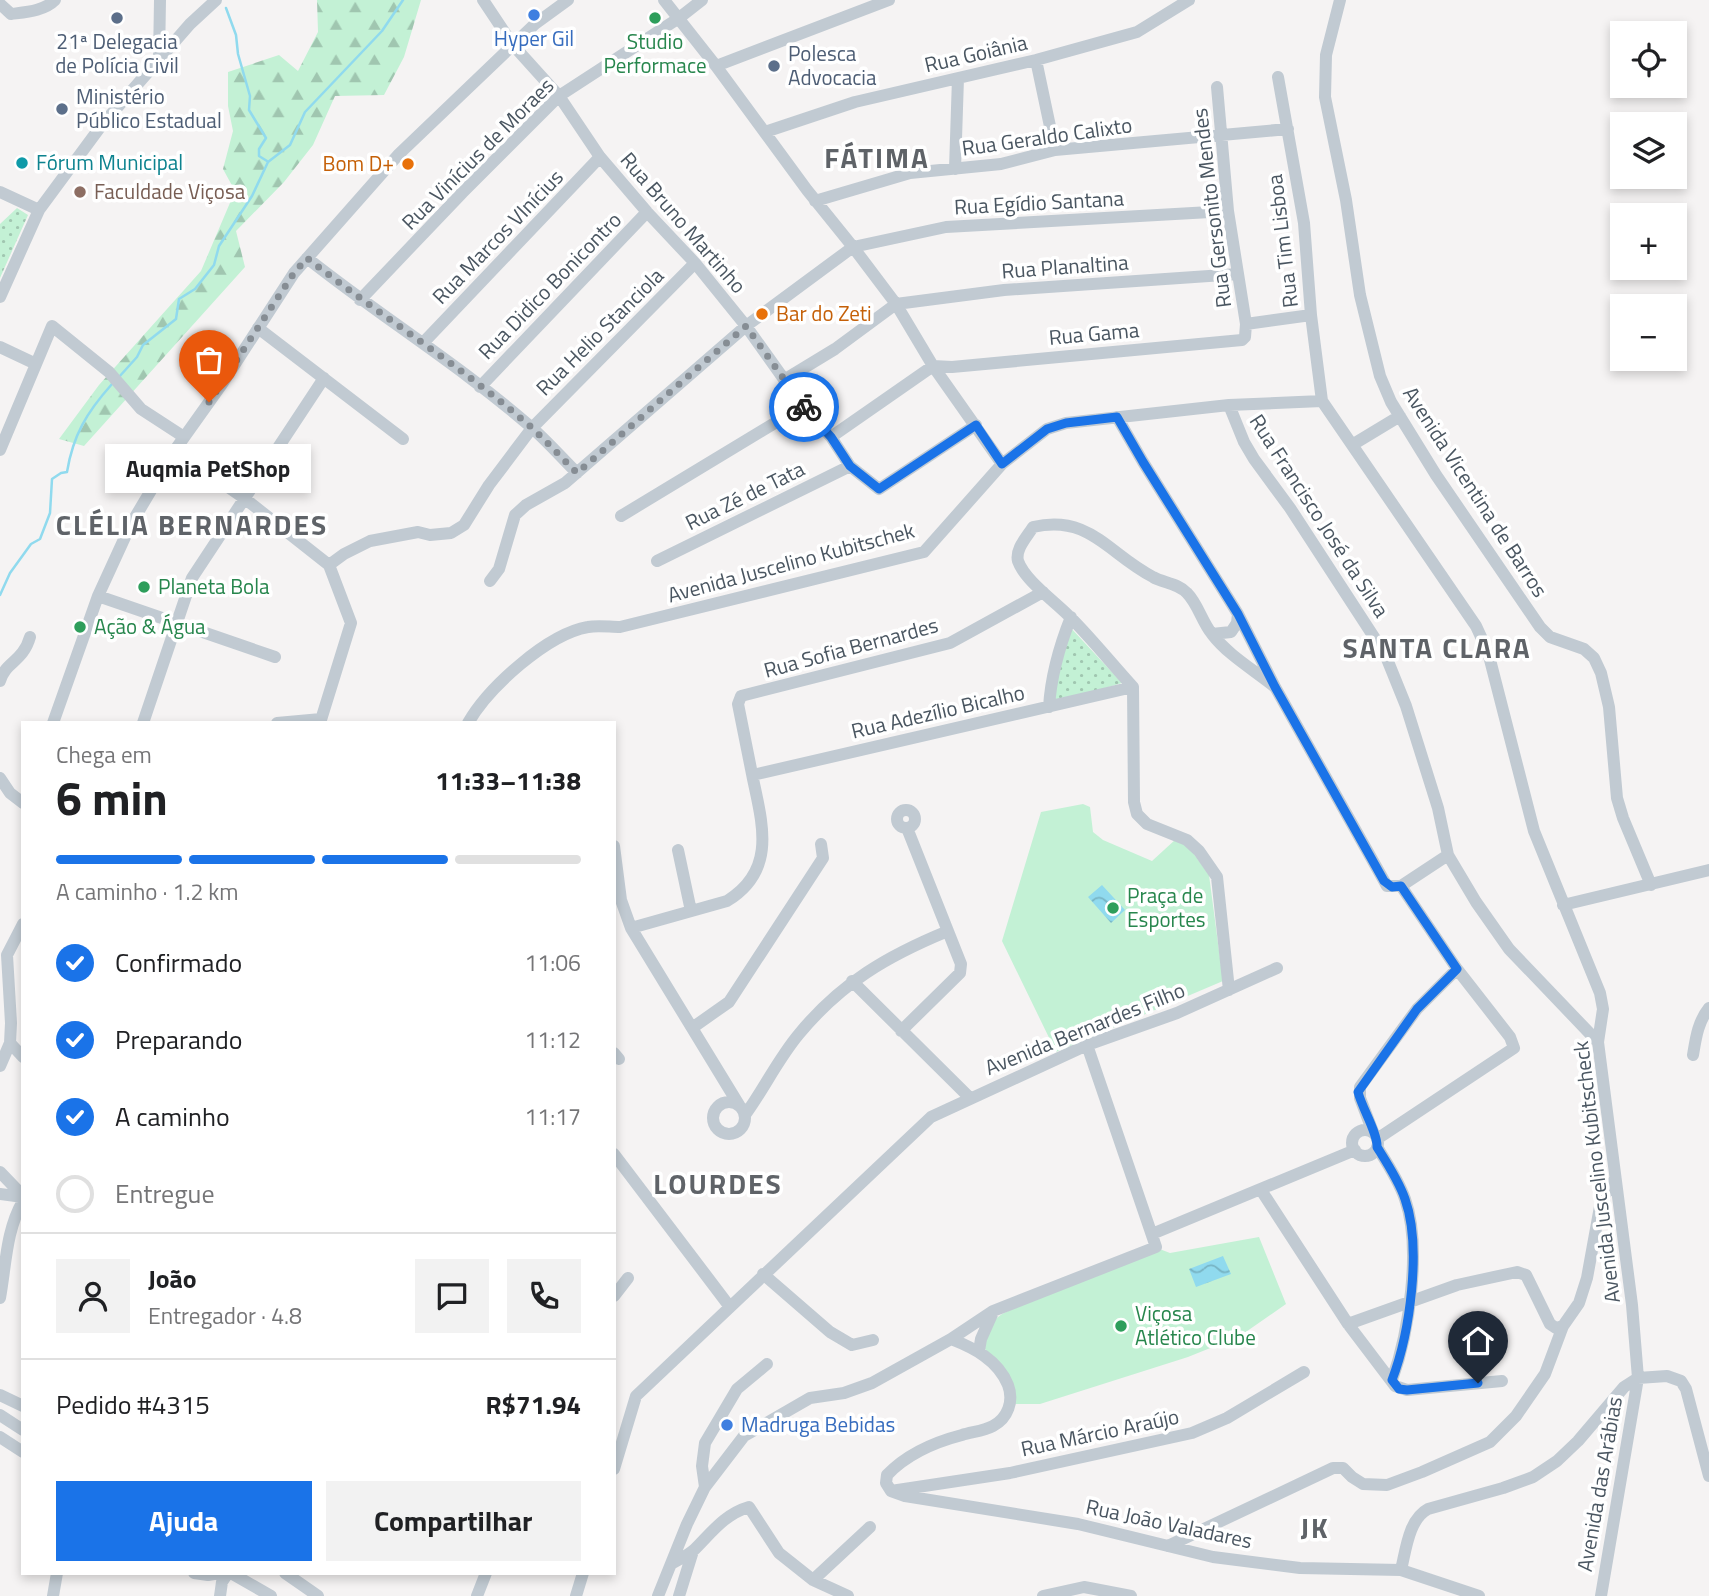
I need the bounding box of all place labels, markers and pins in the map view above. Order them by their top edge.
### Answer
marker: Hyper Gil [526,7,542,23]
marker: 21ª Delegacia de Polícia Civil [109,10,125,26]
marker: Studio Performace [647,10,663,26]
place label: Hyper Gil [494,22,574,54]
place label: 21ª Delegacia de Polícia Civil [55,25,179,81]
place label: Studio Performace [603,25,707,81]
place label: Polesca Advocacia [788,37,877,93]
marker: Polesca Advocacia [766,58,782,74]
place label: Ministério Público Estadual [76,80,222,136]
marker: Ministério Público Estadual [54,101,70,117]
place label: Fórum Municipal [36,146,183,178]
place label: Bom D+ [322,147,394,179]
marker: Fórum Municipal [14,155,30,171]
marker: Bom D+ [400,156,416,172]
place label: Faculdade Viçosa [94,175,246,207]
marker: Faculdade Viçosa [72,184,88,200]
place label: Bar do Zeti [776,297,872,329]
marker: Bar do Zeti [754,306,770,322]
pin [179,330,239,402]
callout: Auqmia PetShop [106,444,312,493]
place label: Planeta Bola [158,570,270,602]
marker: Planeta Bola [136,579,152,595]
place label: Ação & Água [94,610,206,642]
marker: Ação & Água [72,619,88,635]
place label: Praça de Esportes [1127,879,1206,935]
marker: Praça de Esportes [1105,900,1121,916]
place label: Viçosa Atlético Clube [1135,1297,1256,1353]
pin [1448,1311,1508,1383]
marker: Viçosa Atlético Clube [1113,1318,1129,1334]
place label: Madruga Bebidas [741,1408,895,1440]
marker: Madruga Bebidas [719,1417,735,1433]

